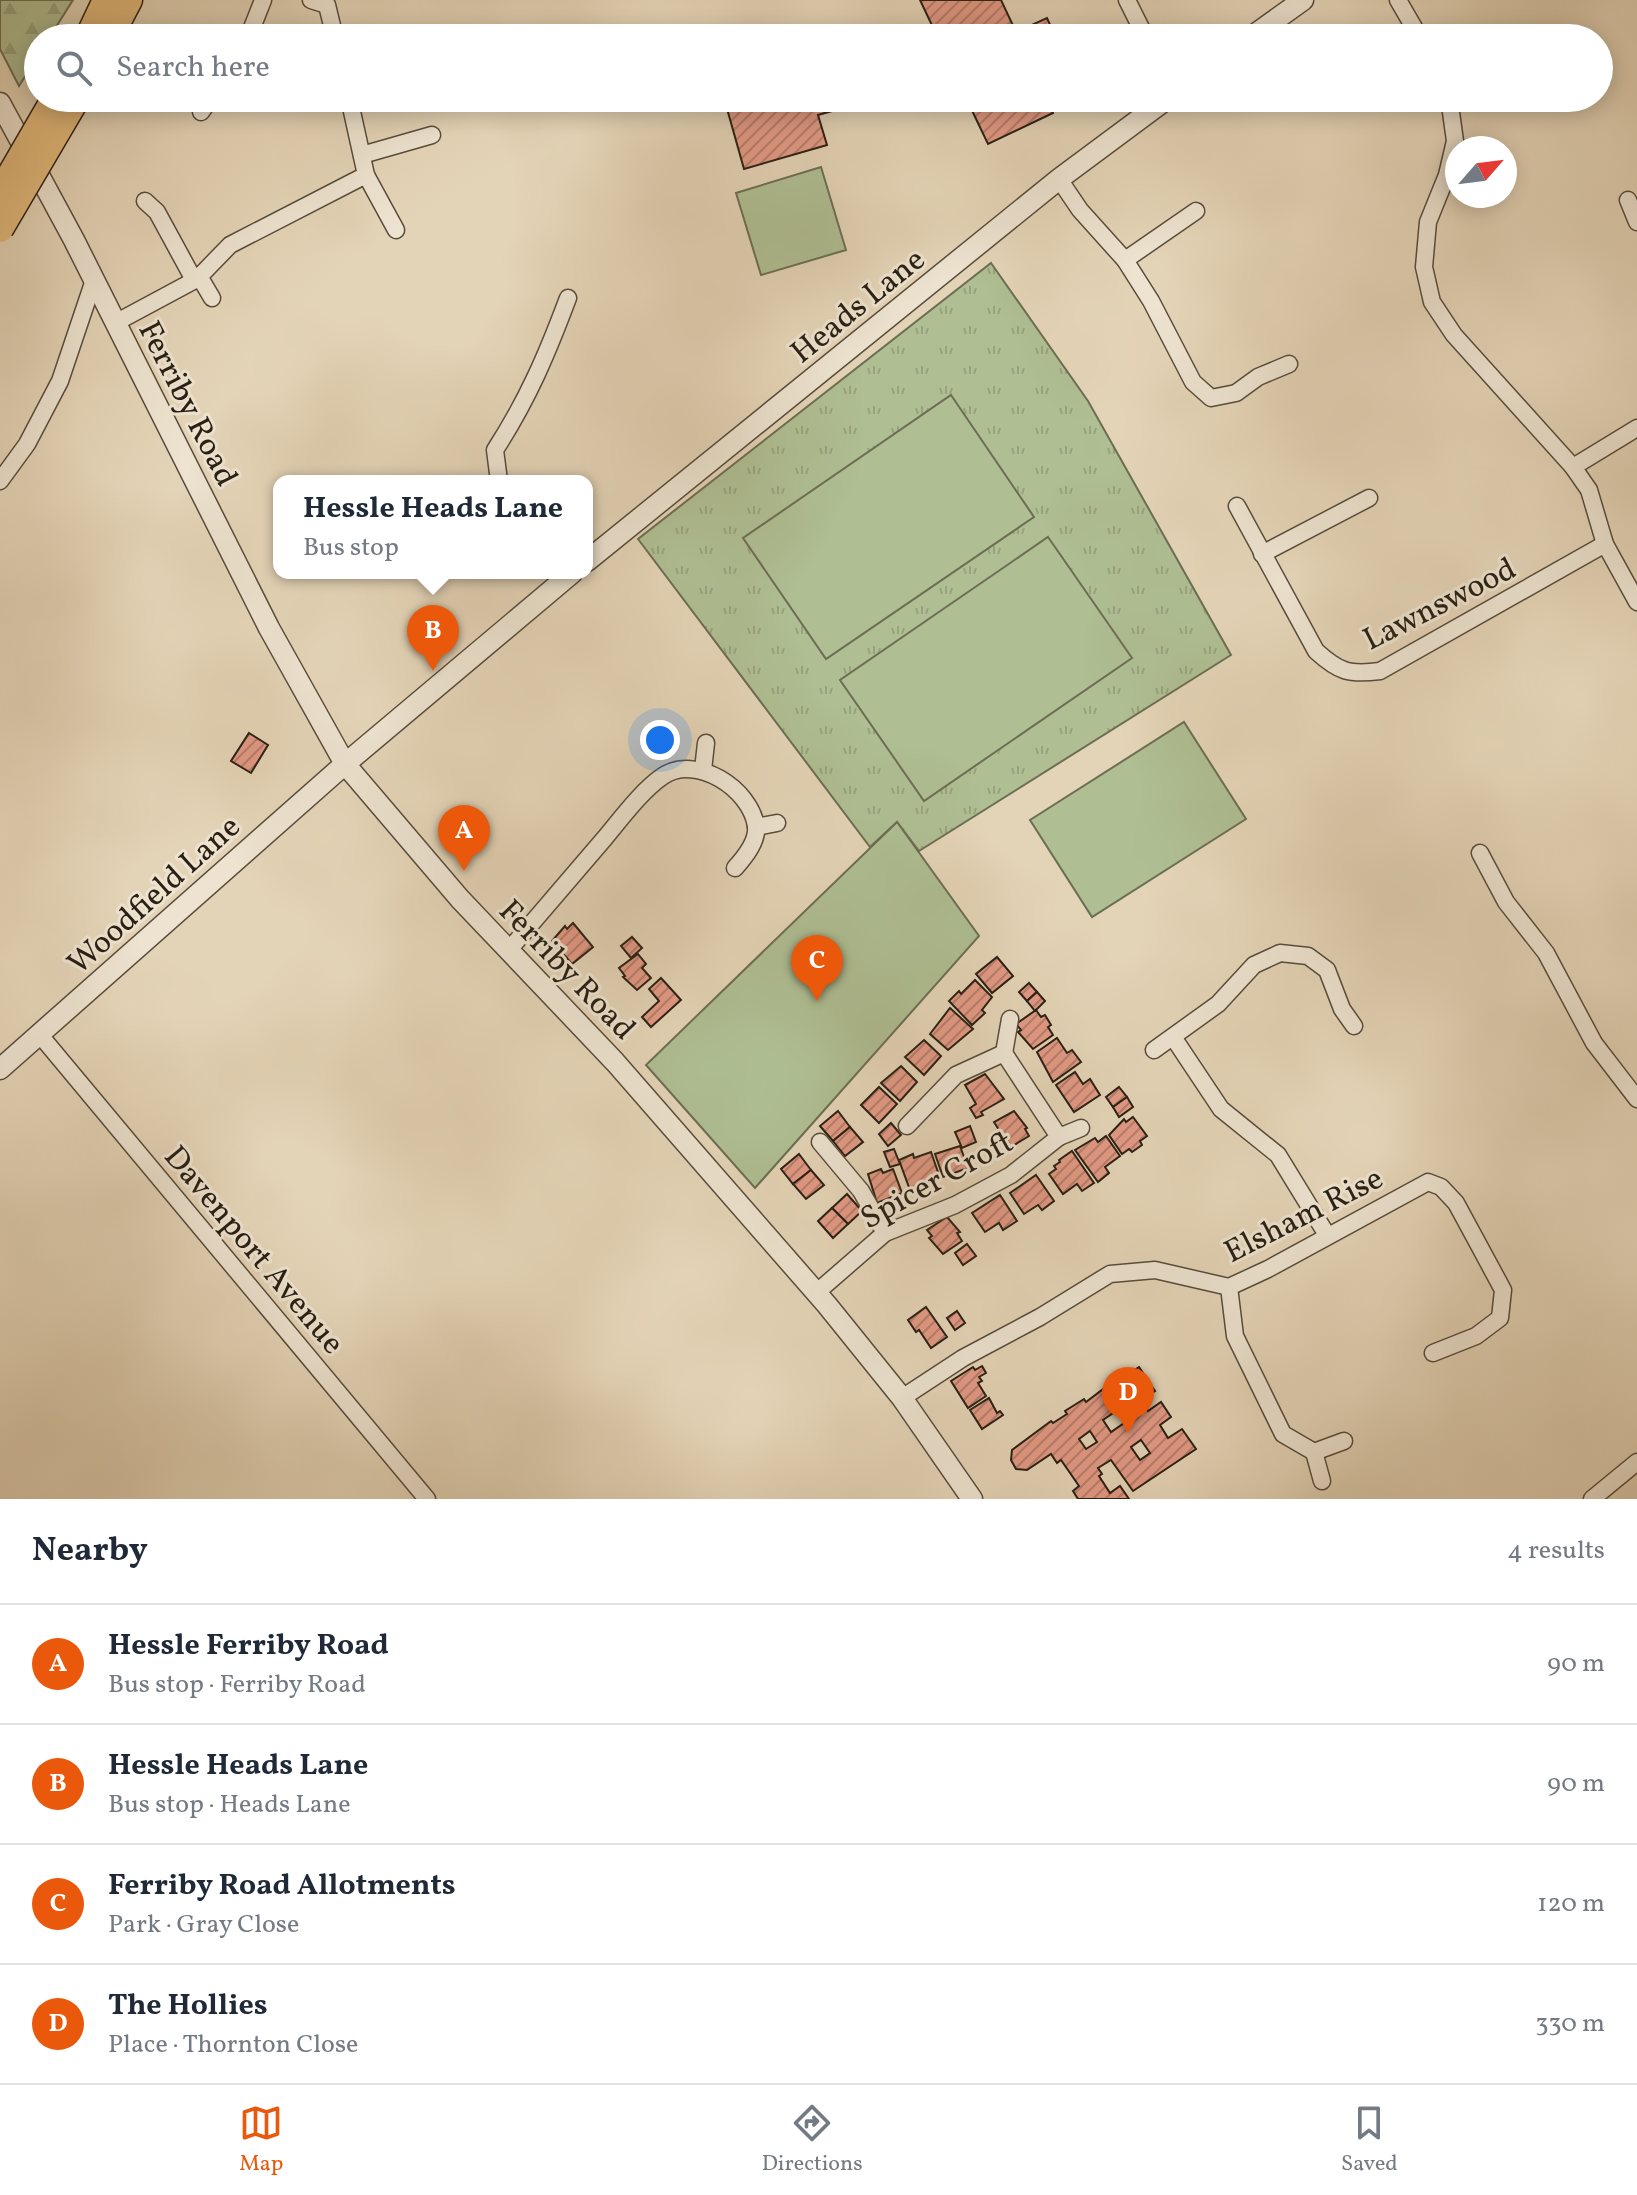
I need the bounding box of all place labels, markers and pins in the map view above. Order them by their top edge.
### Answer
pin: B [407,605,459,671]
pin: A [438,805,490,871]
pin: C [791,935,843,1001]
pin: D [1102,1367,1154,1433]

